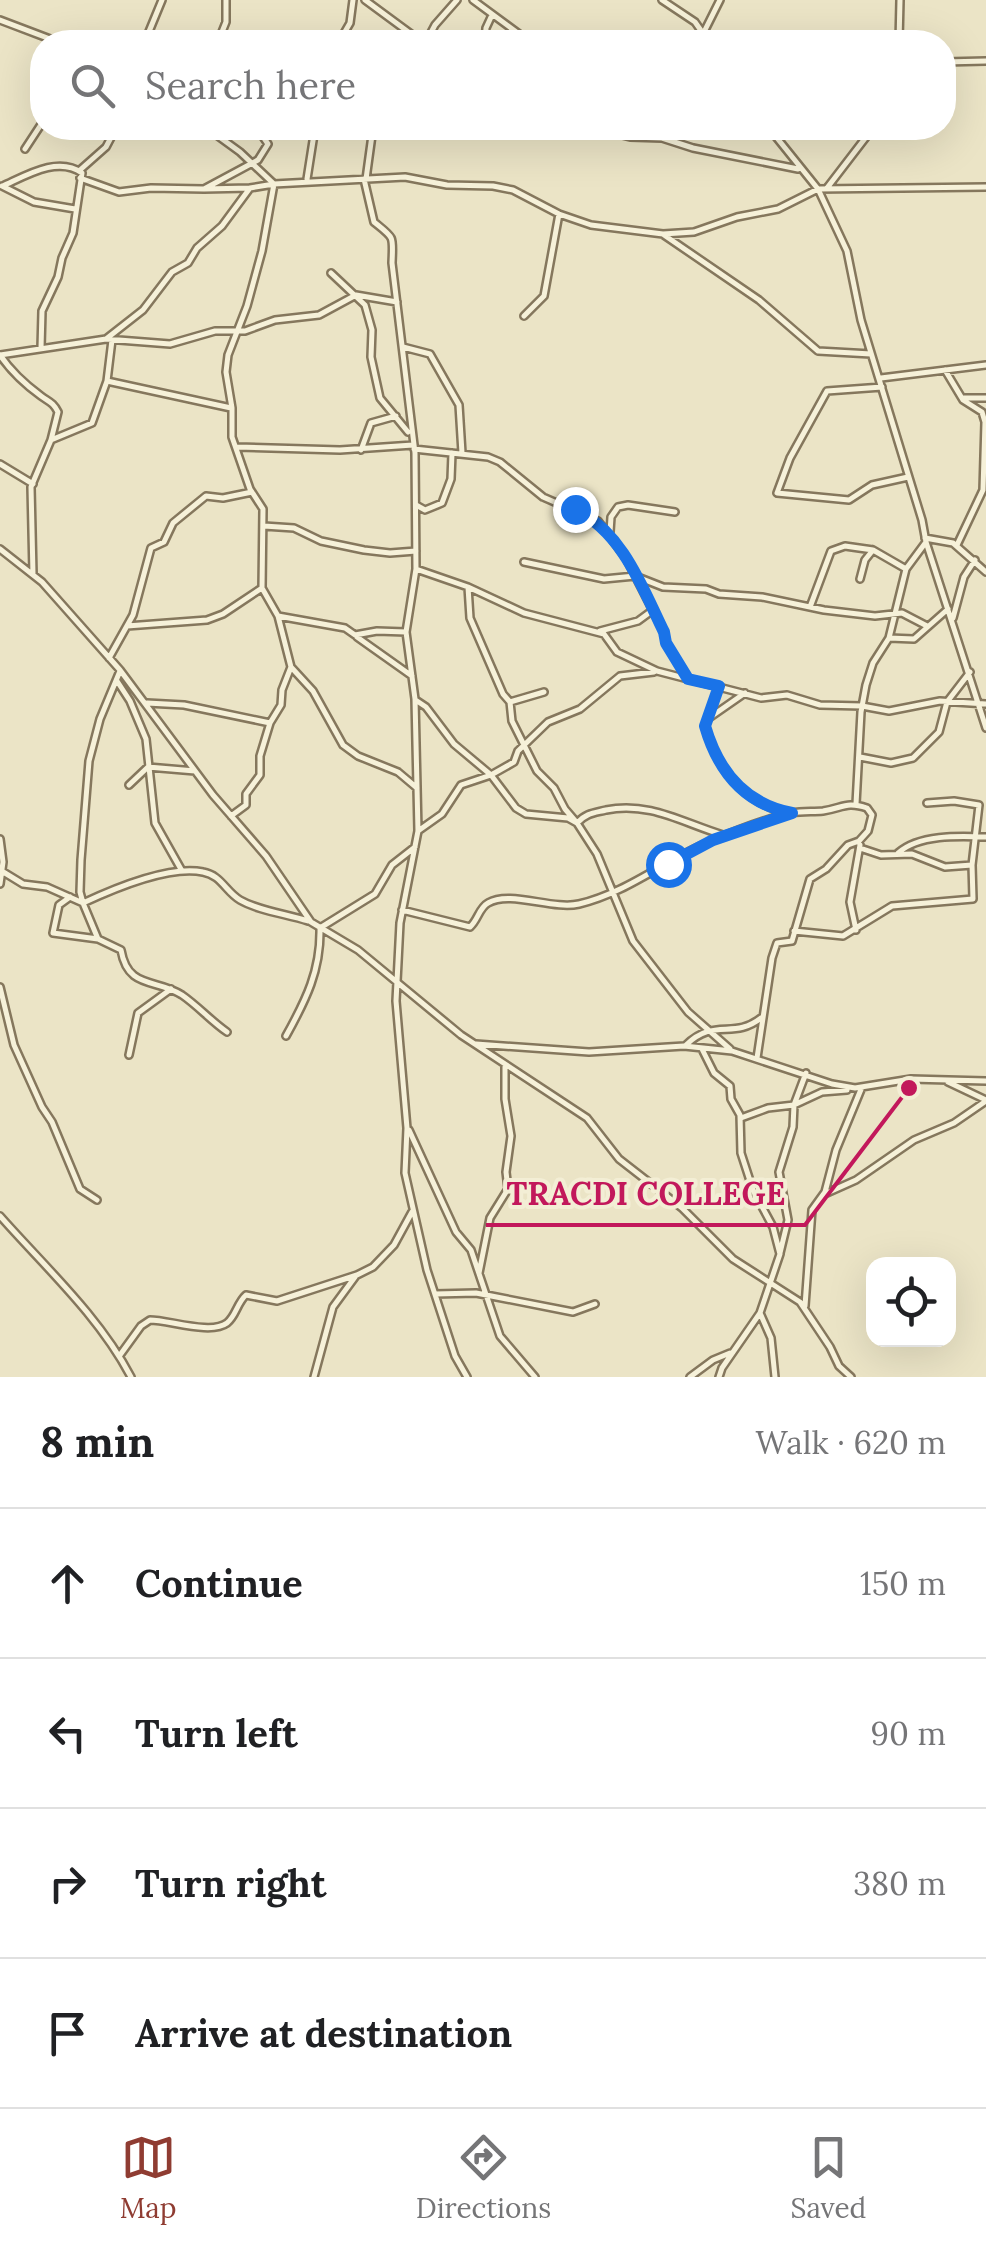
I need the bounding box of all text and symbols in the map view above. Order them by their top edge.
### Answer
search box [30,30,956,140]
icon: search [65,58,120,113]
text: Search here [145,61,356,109]
route end [553,487,599,533]
route start [646,842,692,888]
callout: TRACDI COLLEGE [486,1163,805,1225]
text: TRACDI COLLEGE [506,1173,786,1214]
map controls [866,1257,956,1347]
button: locate [866,1257,956,1347]
text: 8 min [40,1415,154,1469]
text: Walk · 620 m [756,1422,946,1463]
icon: ahead [40,1556,95,1611]
text: Continue [135,1559,303,1607]
text: 150 m [860,1563,946,1604]
icon: left [40,1706,95,1761]
text: Turn left [135,1709,298,1757]
text: 90 m [871,1713,946,1754]
icon: right [40,1856,95,1911]
text: Turn right [135,1859,326,1907]
text: 380 m [853,1863,946,1904]
icon: arrive [40,2006,95,2061]
text: Arrive at destination [135,2009,512,2057]
tab: Map [120,2130,177,2226]
tab: Directions [416,2130,551,2226]
tab: Saved [791,2130,866,2226]

